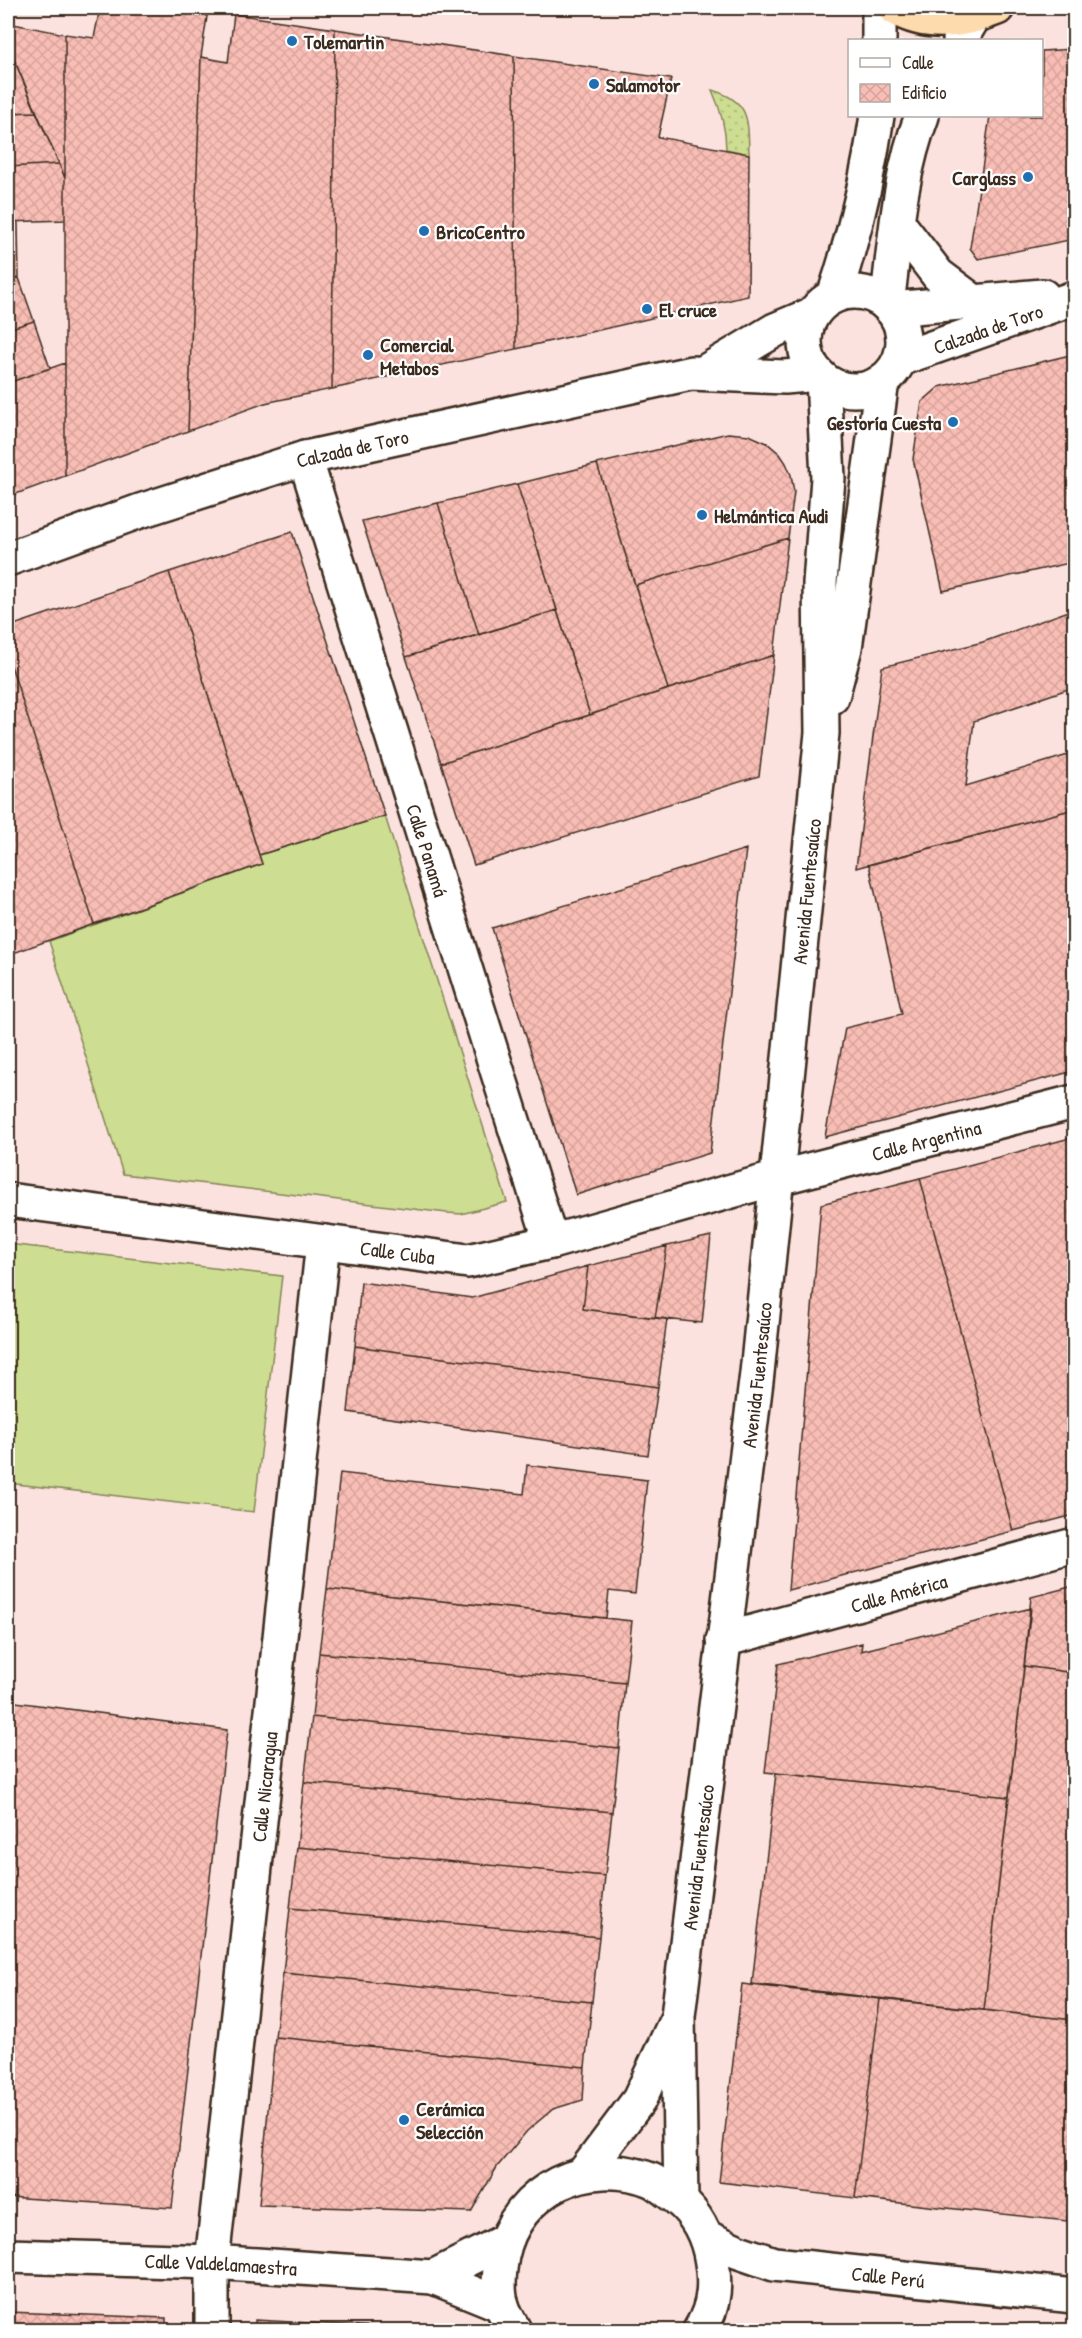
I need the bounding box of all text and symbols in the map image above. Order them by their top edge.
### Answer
place label: Tolemartin [303,28,384,55]
marker: Tolemartin [285,34,299,48]
legend [848,39,1043,117]
text: Calle [902,50,934,75]
place label: Salamotor [606,71,681,98]
marker: Salamotor [587,77,601,91]
text: Edificio [902,80,946,105]
place label: Carglass [952,164,1016,192]
marker: Carglass [1021,170,1035,184]
place label: BricoCentro [436,218,525,245]
marker: BricoCentro [417,224,431,238]
place label: El cruce [659,296,717,323]
street label: Calzada de Toro [929,297,1046,360]
marker: El cruce [640,302,654,316]
place label: Comercial Metabos [380,331,454,381]
marker: Comercial Metabos [361,348,375,362]
place label: Gestoría Cuesta [827,409,941,436]
marker: Gestoría Cuesta [946,415,960,429]
street label: Calzada de Toro [292,422,411,474]
place label: Helmántica Audi [714,502,829,529]
marker: Helmántica Audi [695,508,709,522]
street label: Calle Panamá [401,800,455,900]
street label: Avenida Fuentesaúco [785,817,827,965]
street label: Calle Argentina [869,1113,984,1167]
street label: Calle Cuba [359,1233,437,1270]
street label: Avenida Fuentesaúco [734,1301,778,1449]
street label: Calle América [847,1566,950,1618]
street label: Calle Nicaragua [244,1730,283,1843]
street label: Avenida Fuentesaúco [675,1783,720,1931]
place label: Cerámica Selección [416,2095,484,2145]
marker: Cerámica Selección [397,2113,411,2127]
street label: Calle Valdelamaestra [144,2247,298,2281]
street label: Calle Perú [850,2259,926,2293]

